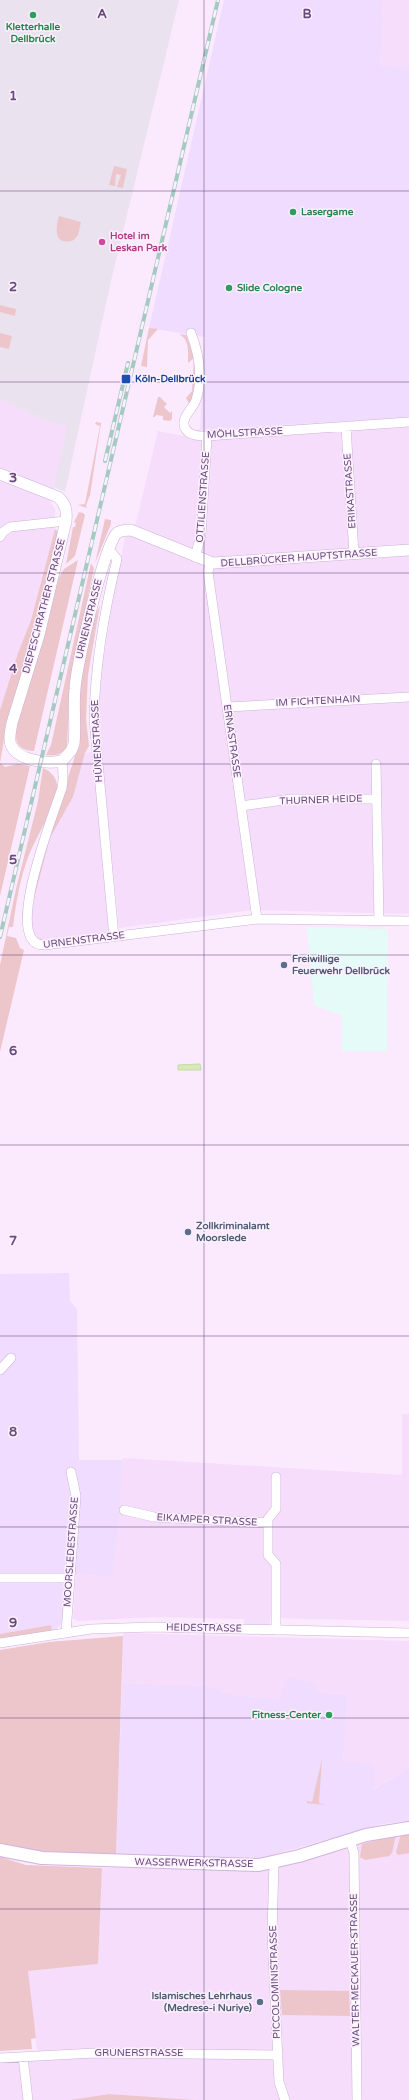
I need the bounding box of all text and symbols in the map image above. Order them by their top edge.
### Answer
text: A [97,6,107,22]
text: B [302,6,312,22]
marker: Kletterhalle Dellbrück [28,10,38,20]
place label: Kletterhalle Dellbrück [6,21,60,45]
text: 1 [9,88,17,104]
place label: Lasergame [301,206,354,218]
marker: Lasergame [288,207,298,217]
place label: Hotel im Leskan Park [110,230,168,254]
marker: Hotel im Leskan Park [97,237,107,247]
text: 2 [9,279,17,295]
place label: Slide Cologne [237,282,302,294]
marker: Slide Cologne [224,283,234,293]
marker: Köln-Dellbrück [120,373,132,385]
place label: Köln-Dellbrück [135,373,206,385]
street label: MÖHLSTRASSE [207,425,283,441]
street label: OTTILIENSTRASSE [194,451,212,543]
street label: ERIKASTRASSE [341,453,359,529]
text: 3 [9,470,17,486]
street label: DIEPESCHRATHER STRASSE [20,537,68,675]
street label: DELLBRÜCKER HAUPTSTRASSE [220,547,378,569]
street label: URNENSTRASSE [73,578,105,660]
text: 4 [9,661,18,677]
street label: IM FICHTENHAIN [275,693,361,709]
street label: HÜNENSTRASSE [89,699,105,783]
street label: ERNASTRASSE [221,703,243,779]
street label: THURNER HEIDE [279,793,363,807]
text: 5 [9,852,17,868]
street label: URNENSTRASSE [42,929,126,951]
place label: Freiwillige Feuerwehr Dellbrück [292,953,390,977]
marker: Freiwillige Feuerwehr Dellbrück [279,960,289,970]
text: 6 [9,1043,17,1059]
place label: Zollkriminalamt Moorslede [196,1220,270,1244]
marker: Zollkriminalamt Moorslede [183,1227,193,1237]
text: 7 [9,1233,17,1249]
text: 8 [9,1424,17,1440]
street label: MOORSLEDESTRASSE [61,1497,81,1607]
street label: EIKAMPER STRASSE [156,1511,258,1529]
text: 9 [9,1615,17,1631]
street label: HEIDESTRASSE [166,1621,242,1635]
place label: Fitness-Center [252,1709,321,1721]
marker: Fitness-Center [324,1710,334,1720]
street label: WASSERWERKSTRASSE [134,1856,254,1870]
street label: WALTER-MECKAUER-STRASSE [348,1893,362,2047]
street label: PICCOLOMINISTRASSE [267,1925,283,2039]
place label: Islamisches Lehrhaus (Medrese-i Nuriye) [152,1990,252,2014]
marker: Islamisches Lehrhaus (Medrese-i Nuriye) [255,1997,265,2007]
street label: GRUNERSTRASSE [95,2047,183,2059]

